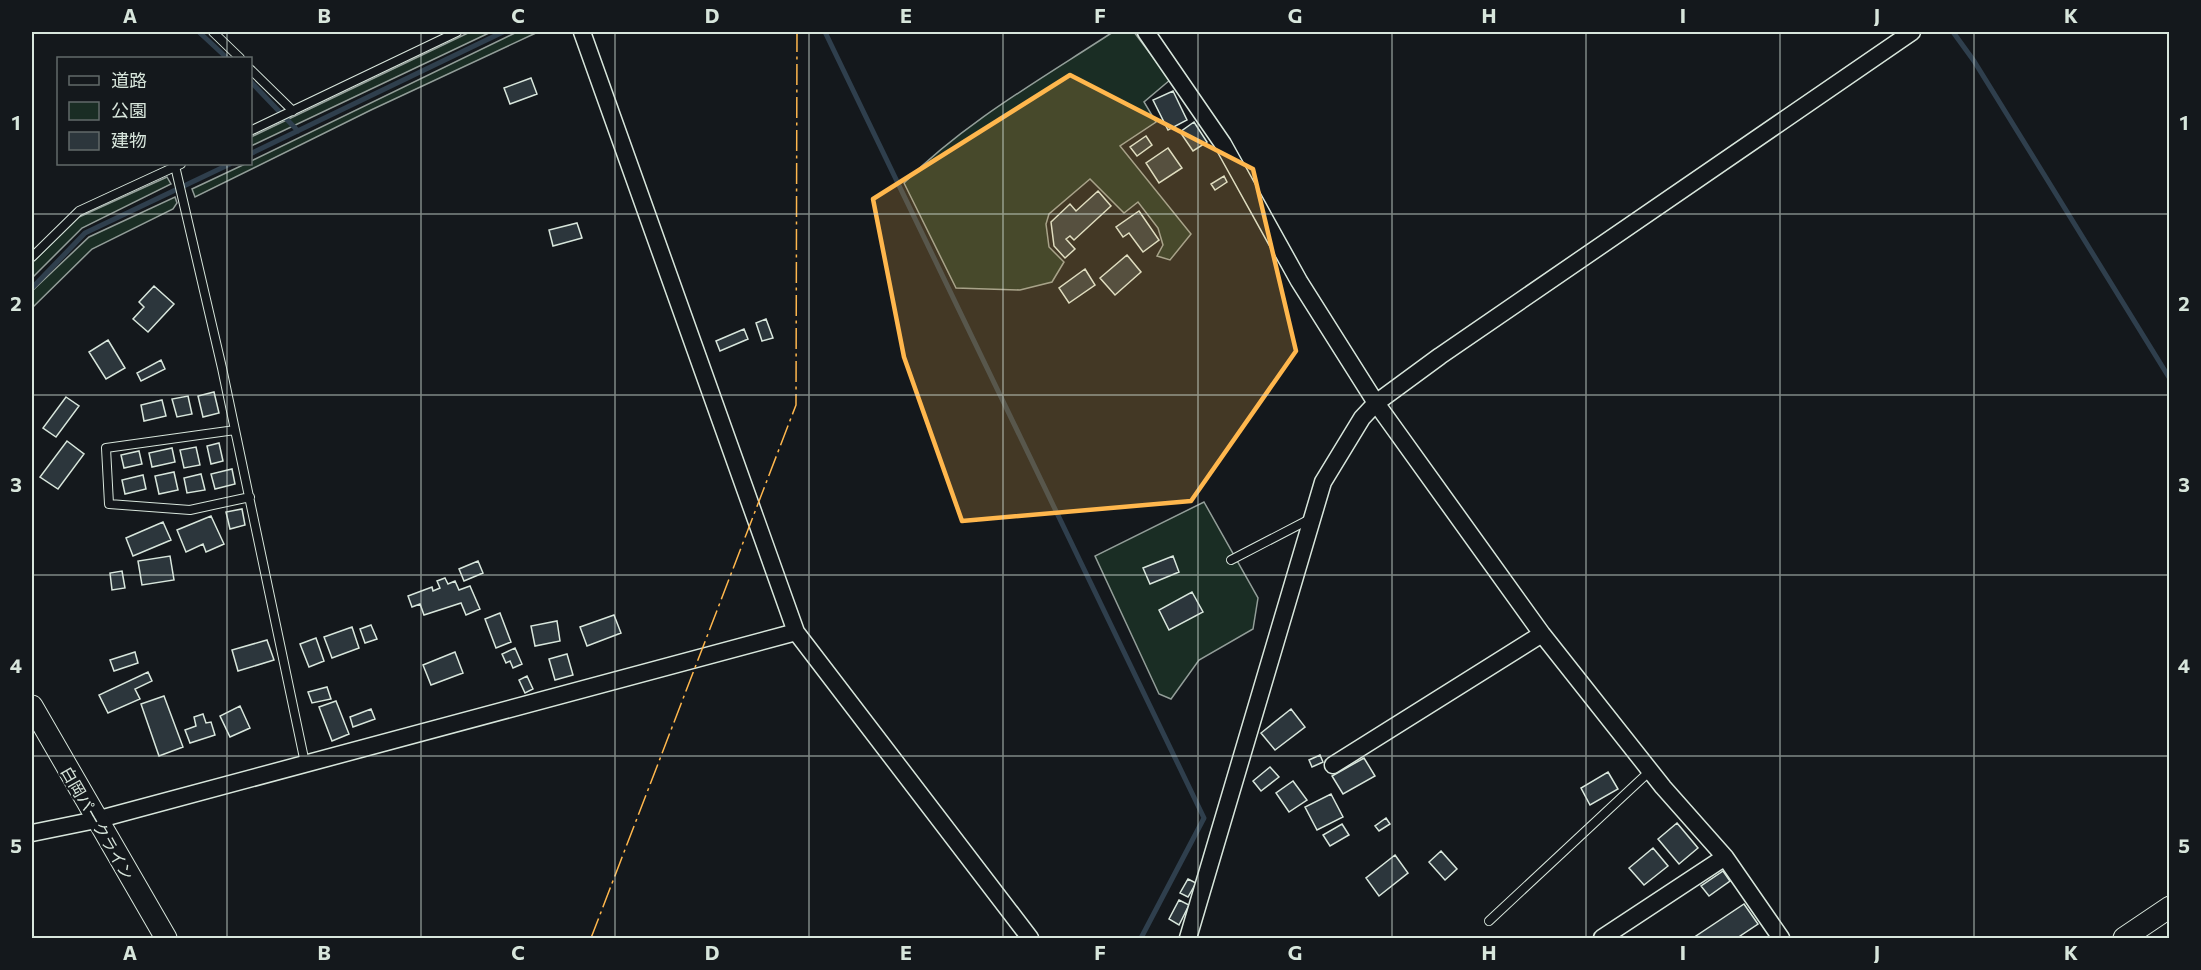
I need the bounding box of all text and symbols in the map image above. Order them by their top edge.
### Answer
text: A [123,3,137,27]
text: B [317,3,331,27]
text: C [511,3,525,27]
text: D [705,3,719,27]
text: E [900,3,912,27]
text: F [1094,3,1106,27]
text: G [1288,3,1302,27]
text: H [1482,3,1497,27]
text: I [1680,3,1686,27]
text: J [1874,3,1880,27]
text: K [2064,3,2078,27]
legend [57,57,252,165]
text: 道路 [111,69,147,91]
text: 公園 [111,99,147,121]
text: 1 [11,110,21,134]
text: 1 [2179,110,2189,134]
text: 建物 [111,129,147,151]
text: 2 [10,291,22,315]
text: 2 [2178,291,2190,315]
text: 3 [10,472,22,496]
text: 3 [2178,472,2190,496]
text: 4 [10,653,22,677]
text: 4 [2178,653,2190,677]
street label: 白岡パークライン [58,763,138,883]
text: 5 [10,833,22,857]
text: 5 [2178,833,2190,857]
text: A [123,940,137,964]
text: B [317,940,331,964]
text: C [511,940,525,964]
text: D [705,940,719,964]
text: E [900,940,912,964]
text: F [1094,940,1106,964]
text: G [1288,940,1302,964]
text: H [1482,940,1497,964]
text: I [1680,940,1686,964]
text: J [1874,940,1880,964]
text: K [2064,940,2078,964]

